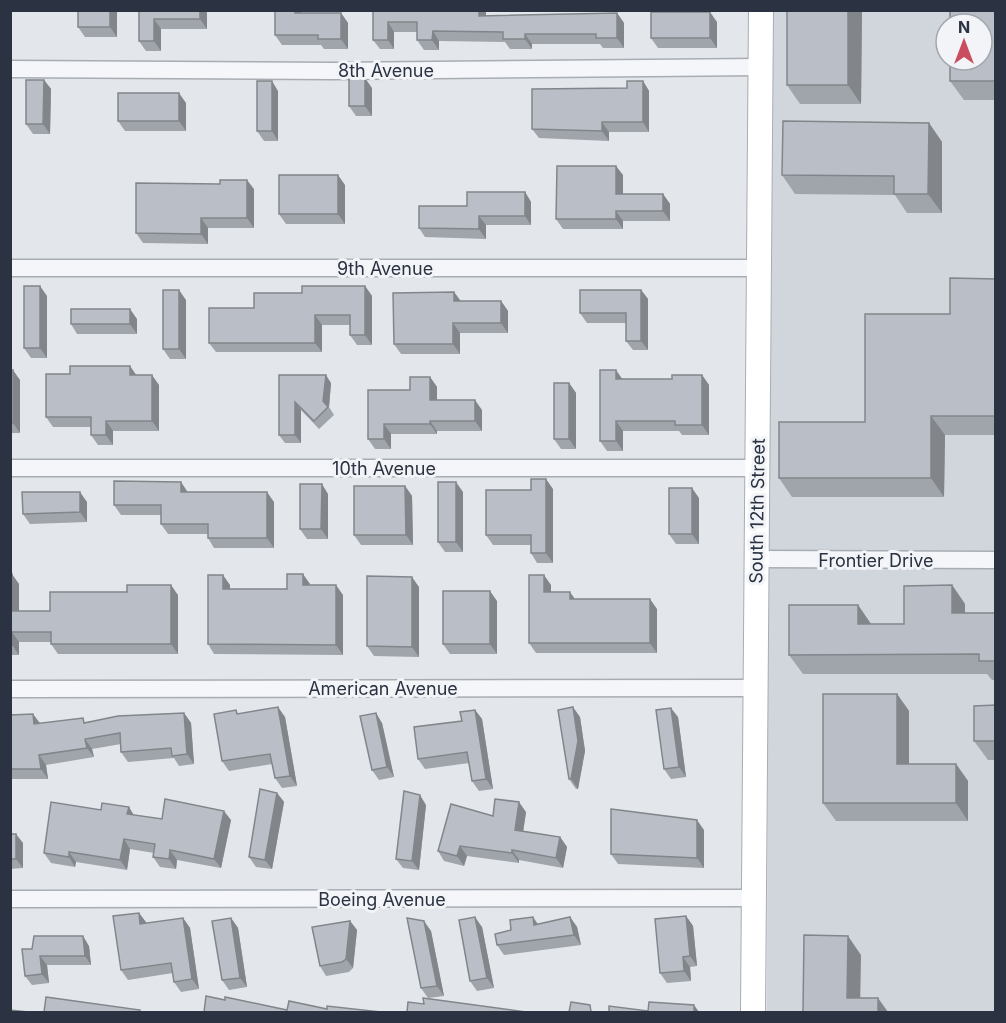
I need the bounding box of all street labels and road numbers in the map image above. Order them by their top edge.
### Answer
street label: 8th Avenue [338,60,434,81]
street label: 9th Avenue [337,258,433,279]
street label: South 12th Street [745,438,769,584]
street label: 10th Avenue [332,458,436,479]
street label: Frontier Drive [818,550,934,571]
street label: American Avenue [308,678,458,699]
street label: Boeing Avenue [318,889,446,910]

